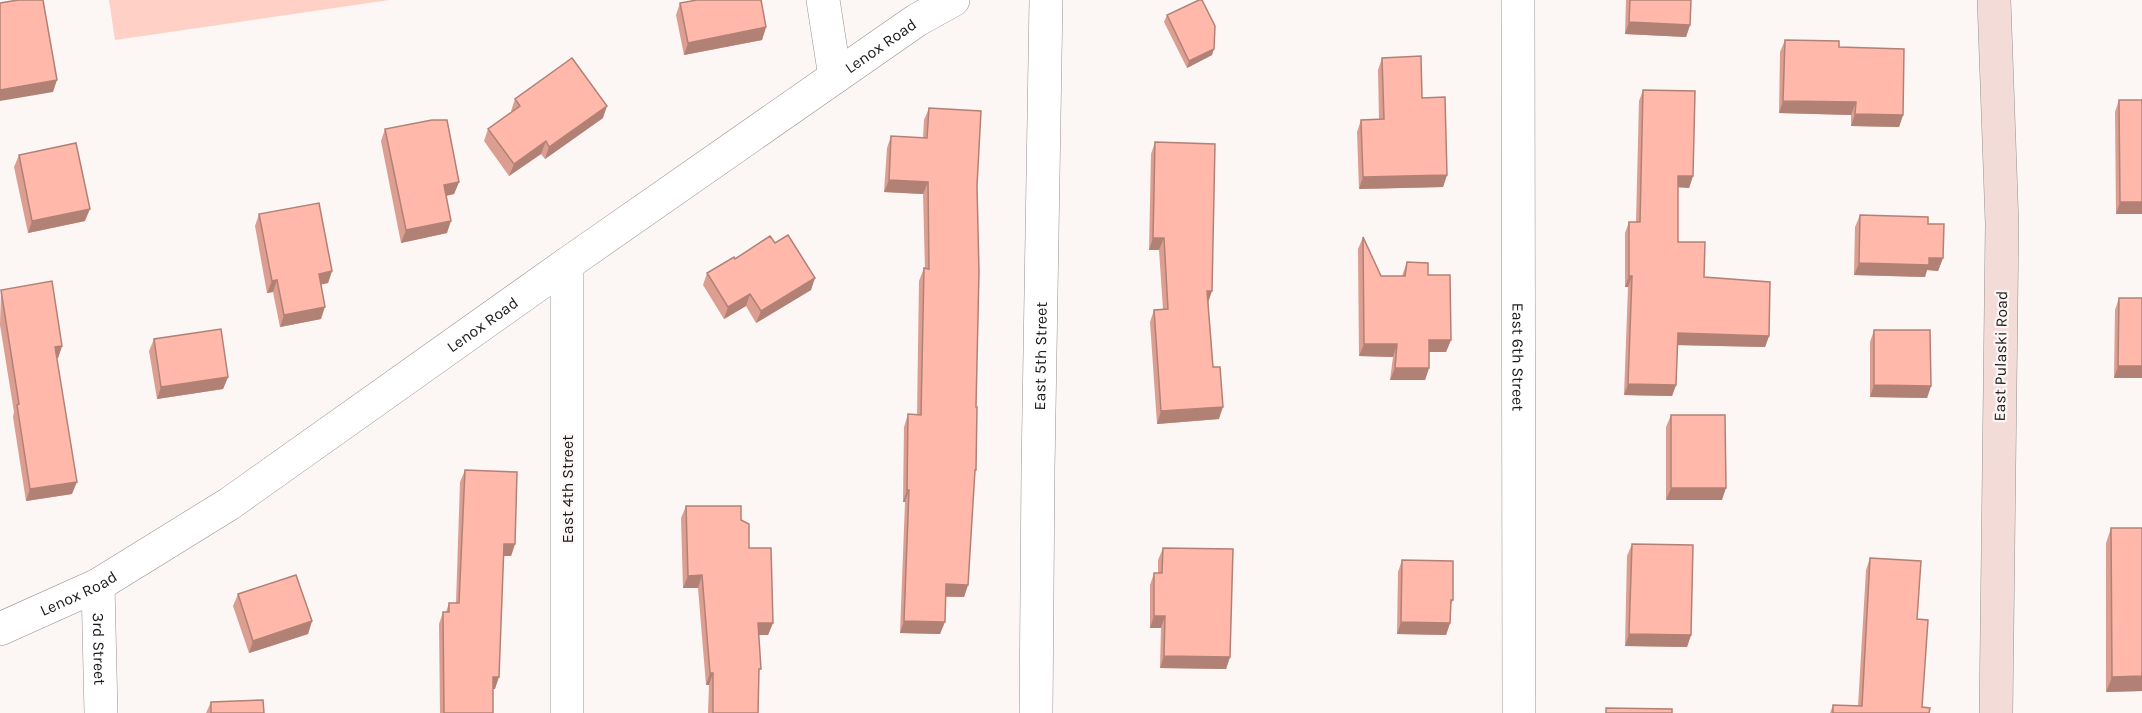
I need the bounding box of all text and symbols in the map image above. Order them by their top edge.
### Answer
street label: Lenox Road [841,14,920,77]
street label: East Pulaski Road [1990,291,2011,422]
street label: Lenox Road [443,293,522,356]
street label: East 5th Street [1030,302,1051,410]
street label: East 6th Street [1508,303,1528,411]
street label: East 4th Street [558,435,577,543]
street label: Lenox Road [37,567,120,620]
street label: 3rd Street [89,613,109,685]

